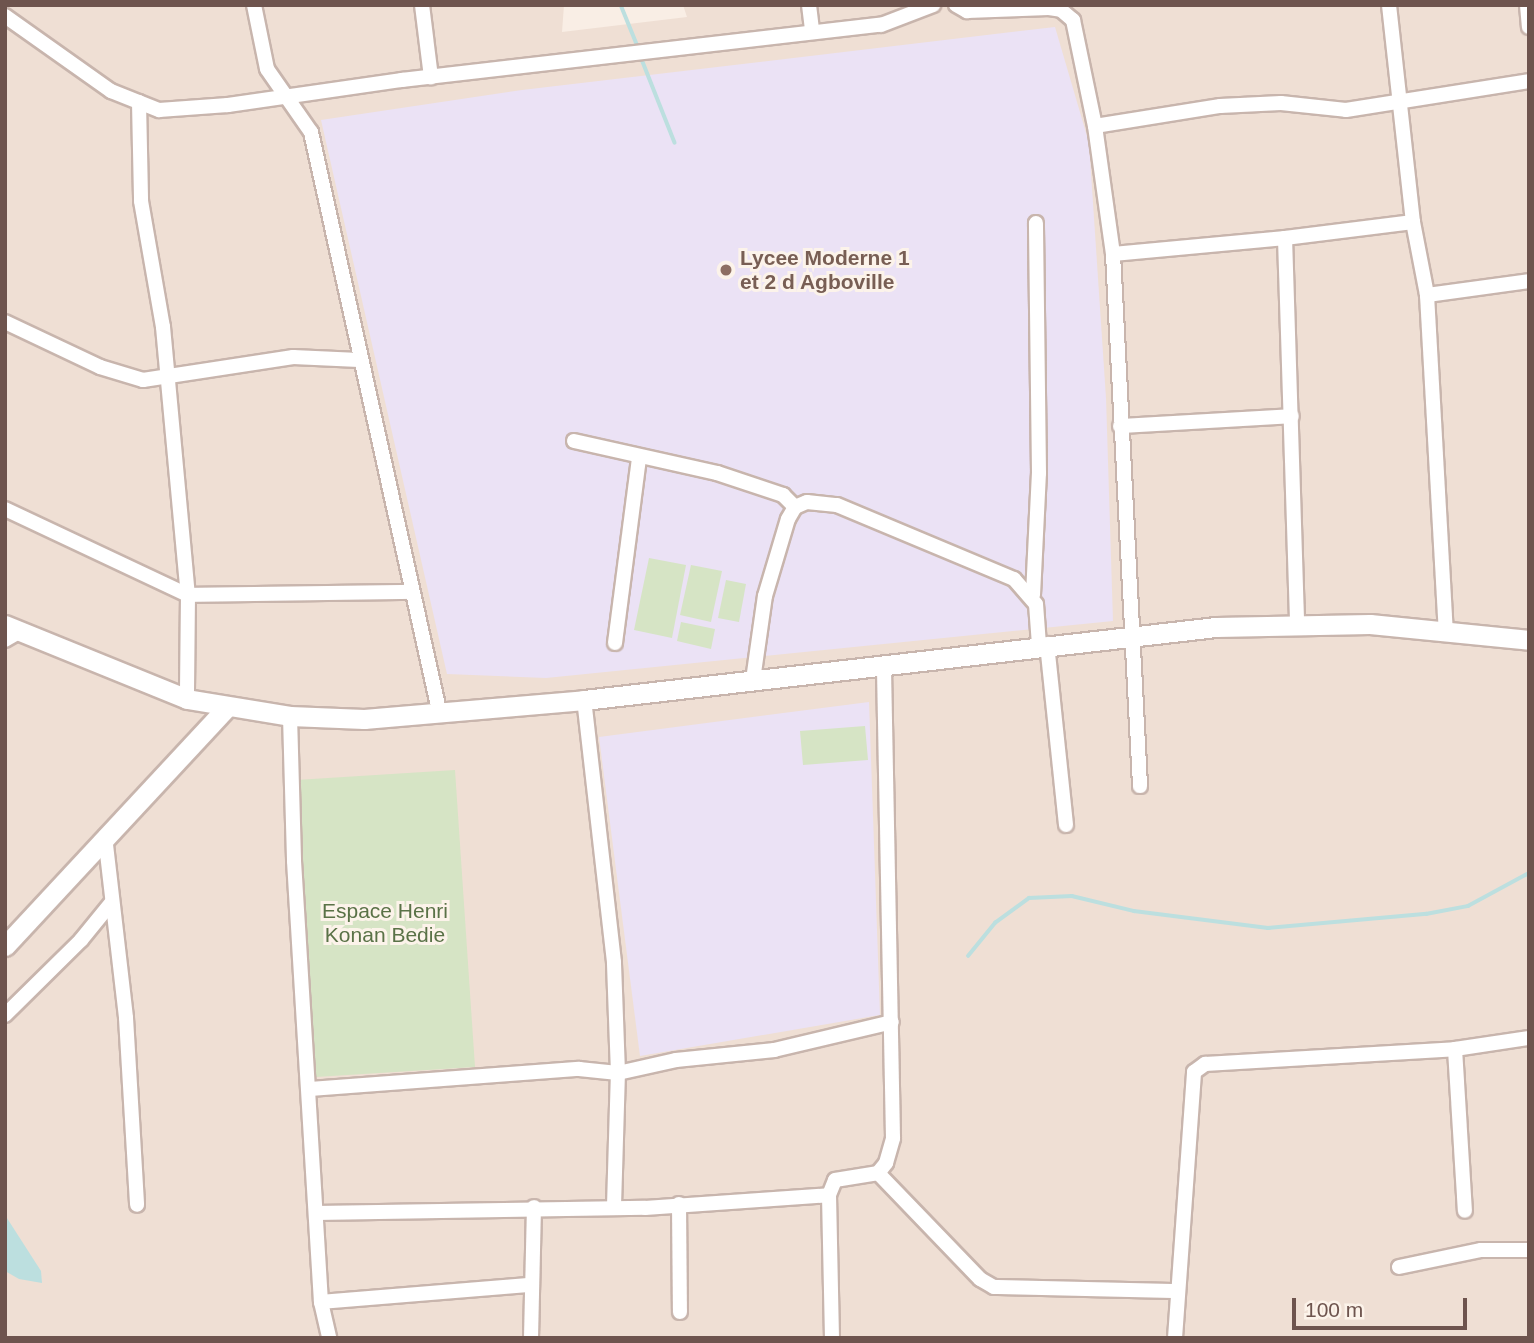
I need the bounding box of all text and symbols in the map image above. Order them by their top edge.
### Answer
place label: Lycee Moderne 1 et 2 d Agboville [740,245,910,295]
marker: Lycee Moderne 1 et 2 d Agboville [718,262,734,278]
park label: Espace Henri Konan Bedie [322,898,448,948]
scale bar [1296,1284,1471,1328]
text: 100 m [1305,1298,1363,1321]

